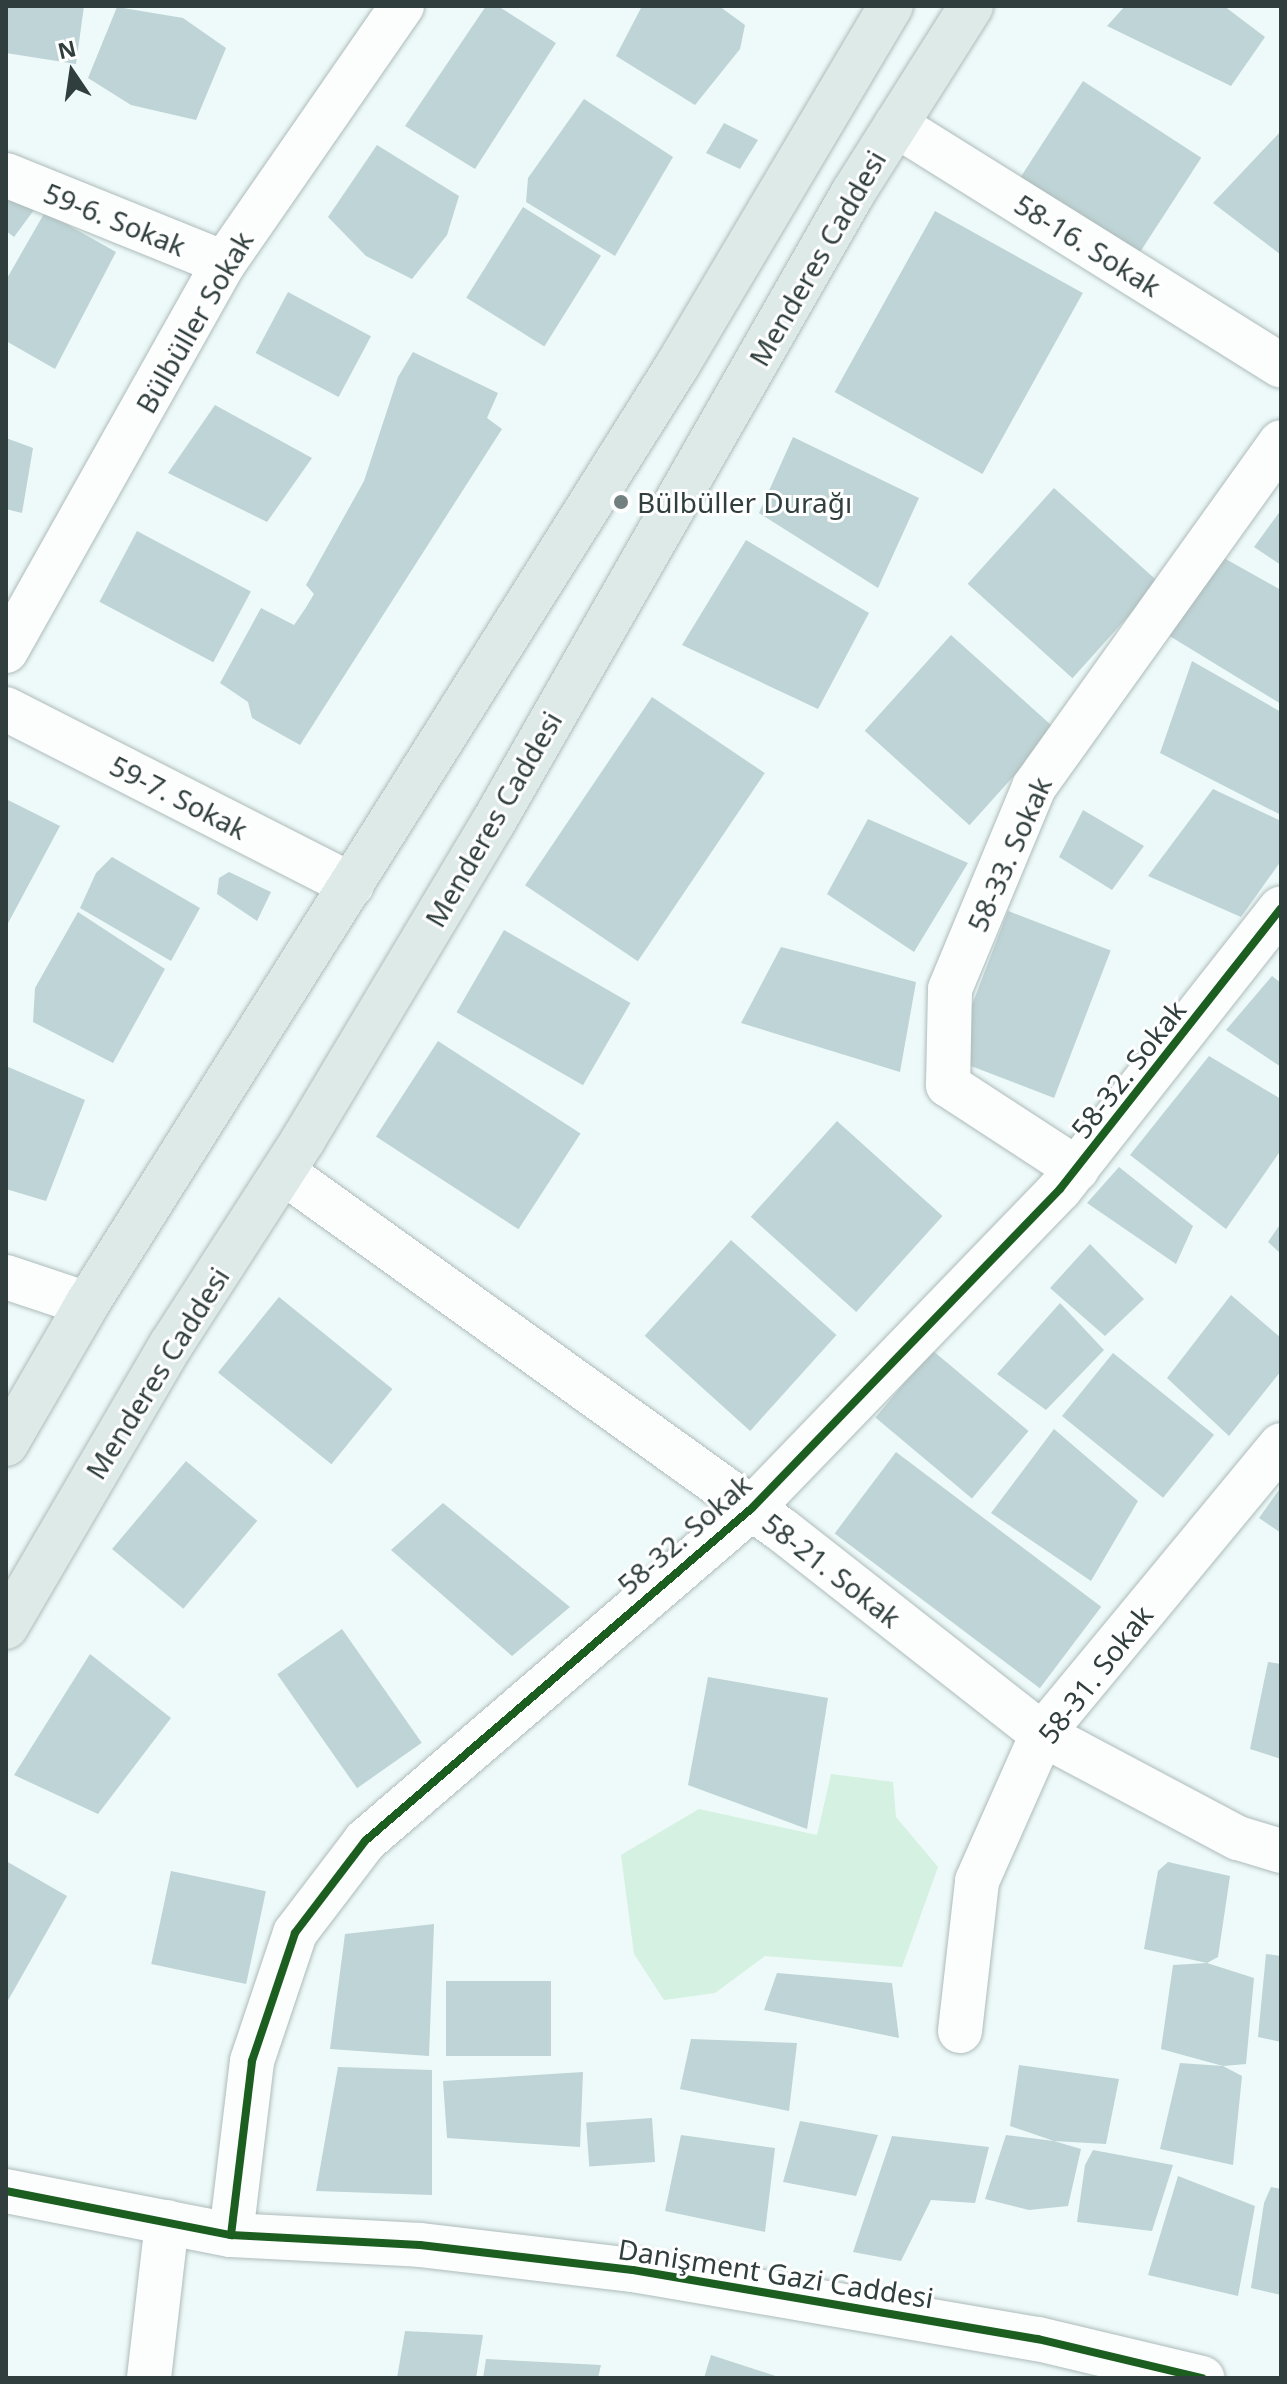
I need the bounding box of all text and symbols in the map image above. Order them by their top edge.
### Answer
north arrow [32,32,112,112]
text: N [55,32,79,65]
street label: Menderes Caddesi [742,144,892,372]
street label: 59-6. Sokak [39,175,191,263]
street label: 58-16. Sokak [1009,187,1167,303]
street label: Bülbüller Sokak [128,225,260,419]
place label: Bülbüller Durağı [637,485,852,519]
marker: Bülbüller Durağı [612,493,630,511]
street label: Menderes Caddesi [418,705,568,933]
street label: 59-7. Sokak [105,748,253,846]
street label: 58-33. Sokak [960,771,1058,937]
street label: 58-32. Sokak [1064,993,1192,1145]
street label: Menderes Caddesi [78,1261,236,1485]
street label: 58-32. Sokak [610,1467,758,1601]
street label: 58-21. Sokak [756,1506,908,1634]
street label: 58-31. Sokak [1031,1598,1159,1750]
street label: Danişment Gazi Caddesi [616,2231,936,2315]

